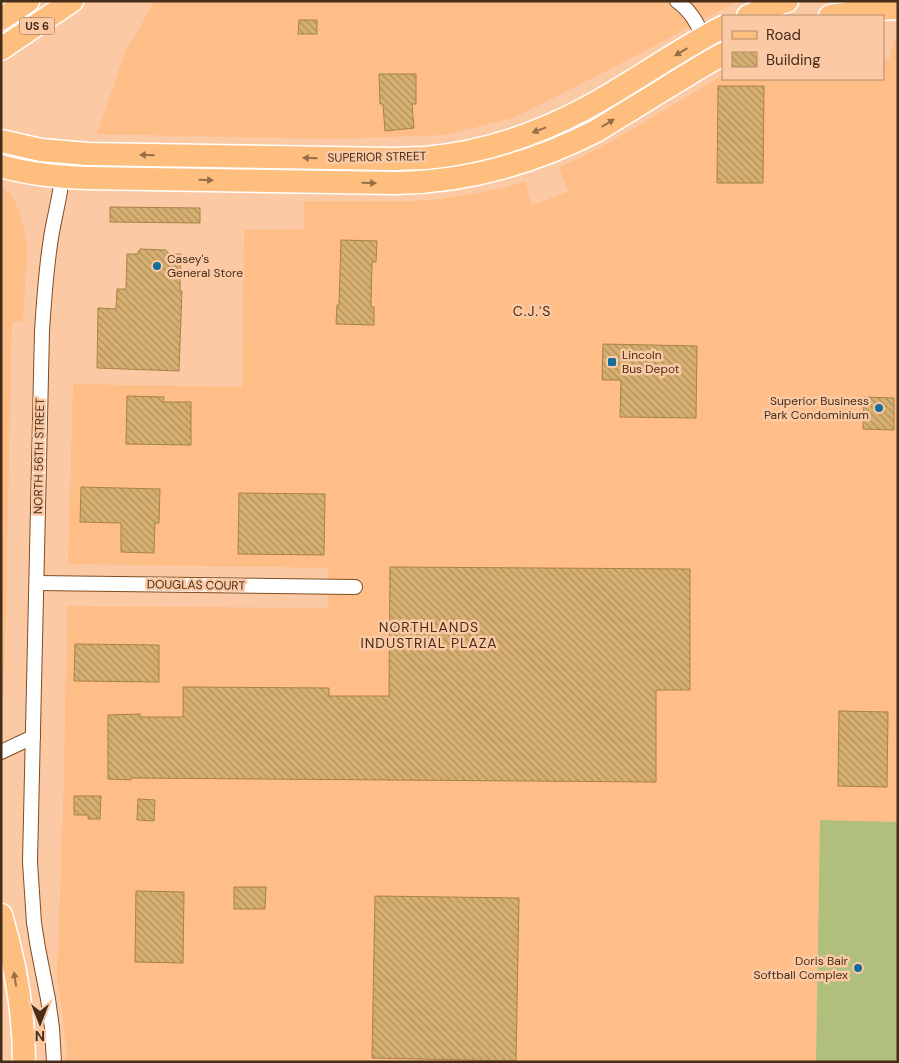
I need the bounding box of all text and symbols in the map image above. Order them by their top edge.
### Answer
legend [722,15,884,80]
road number: US 6 [20,18,54,34]
text: Road [766,25,801,45]
one-way arrow [674,47,687,56]
text: Building [766,50,821,70]
one-way arrow [602,119,615,128]
one-way arrow [531,127,546,135]
street label: SUPERIOR STREET [327,148,427,166]
one-way arrow [139,151,155,159]
one-way arrow [301,154,317,162]
one-way arrow [199,177,215,185]
one-way arrow [361,179,377,187]
place label: Casey's General Store [167,251,243,281]
marker: Casey's General Store [151,260,163,272]
district label: C.J.'S [513,302,551,320]
place label: Lincoln Bus Depot [622,347,680,377]
marker: Lincoln Bus Depot [606,356,618,368]
place label: Superior Business Park Condominium [764,393,869,423]
street label: NORTH 56TH STREET [30,397,48,514]
marker: Superior Business Park Condominium [873,402,885,414]
street label: DOUGLAS COURT [147,576,246,594]
district label: NORTHLANDS INDUSTRIAL PLAZA [360,618,498,652]
place label: Doris Bair Softball Complex [753,953,849,983]
marker: Doris Bair Softball Complex [852,962,864,974]
one-way arrow [11,970,19,986]
north arrow [15,998,65,1048]
text: N [35,1027,45,1045]

